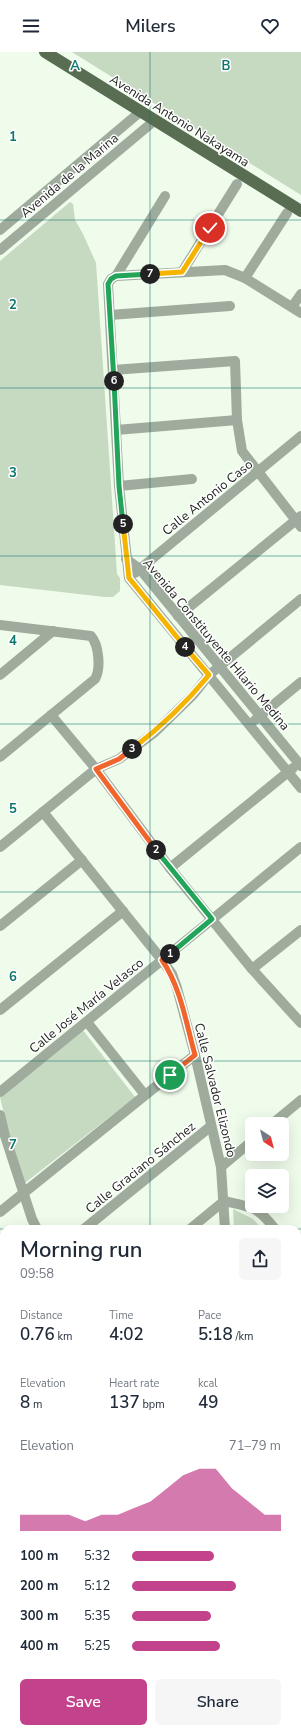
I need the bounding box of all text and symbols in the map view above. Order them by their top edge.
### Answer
text: Milers [125,14,176,38]
icon: menu [20,15,42,37]
icon: heart [259,15,281,37]
text: A [70,57,80,75]
text: B [222,57,231,75]
street label: Avenida Antonio Nakayama [106,70,253,171]
text: 1 [9,128,17,146]
street label: Avenida de la Marina [17,129,122,222]
pin [193,211,227,245]
icon: check [199,217,221,239]
pin: 7 [140,264,160,284]
text: 7 [147,266,153,281]
text: 2 [9,296,17,314]
pin: 6 [104,371,124,391]
text: 6 [111,373,117,388]
street label: Calle Antonio Caso [159,456,257,540]
text: 3 [9,464,17,482]
pin: 5 [113,514,133,534]
text: 5 [120,516,126,531]
street label: Avenida Constituyente Hilario Medina [139,555,294,735]
text: 4 [9,632,17,650]
pin: 4 [175,637,195,657]
text: 4 [182,639,188,654]
pin: 3 [122,739,142,759]
text: 3 [129,741,135,756]
text: 5 [9,800,17,818]
pin: 2 [146,840,166,860]
text: 2 [153,842,159,857]
pin: 1 [160,944,180,964]
text: 1 [167,946,173,961]
street label: Calle José María Velasco [26,954,148,1058]
text: 6 [9,968,17,986]
street label: Calle Salvador Elizondo [190,1021,240,1159]
pin [153,1058,187,1092]
icon: arrive [159,1064,181,1086]
north arrow [245,1117,289,1161]
map controls [245,1117,289,1213]
street label: Calle Graciano Sánchez [82,1118,199,1218]
text: 7 [9,1136,17,1154]
button: layers [245,1169,289,1213]
text: Morning run [20,1235,143,1265]
button: share [239,1238,281,1280]
text: 09:58 [20,1265,54,1283]
text: Distance [20,1308,63,1323]
text: Time [109,1308,133,1323]
text: Pace [198,1308,221,1323]
text: 0.76 [20,1323,55,1346]
text: 4:02 [109,1323,144,1346]
text: 5:18 [198,1323,233,1346]
text: km [55,1329,72,1344]
text: /km [233,1329,253,1344]
text: Elevation [20,1376,66,1391]
text: Heart rate [109,1376,159,1391]
text: kcal [198,1376,218,1391]
text: 8 [20,1391,30,1414]
text: 137 [109,1391,140,1414]
text: 49 [198,1391,218,1414]
text: m [30,1397,42,1412]
text: bpm [140,1397,165,1412]
text: Elevation [20,1437,74,1455]
text: 71–79 m [229,1437,281,1455]
text: 100 m [20,1547,58,1565]
text: 5:32 [84,1547,110,1565]
text: 200 m [20,1577,58,1595]
text: 5:12 [84,1577,110,1595]
text: 300 m [20,1607,58,1625]
text: 5:35 [84,1607,110,1625]
text: 400 m [20,1637,58,1655]
text: 5:25 [84,1637,110,1655]
button: Save [20,1679,147,1725]
button: Share [155,1679,281,1725]

